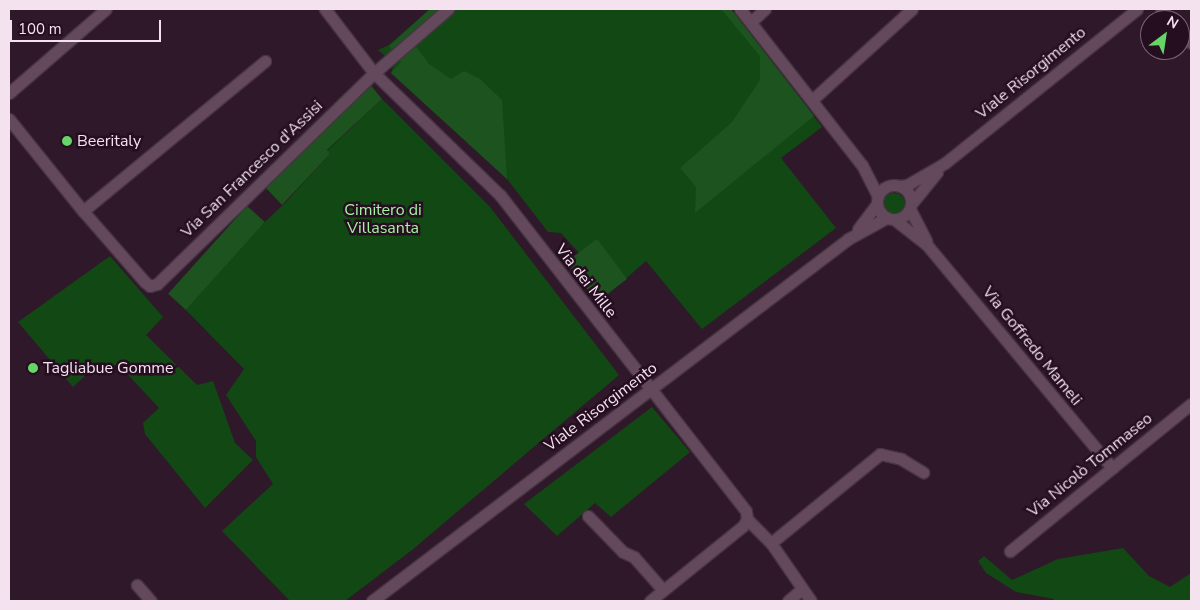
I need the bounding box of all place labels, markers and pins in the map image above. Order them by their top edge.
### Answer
place label: Beeritaly [77,131,141,151]
marker: Beeritaly [61,135,73,147]
place label: Tagliabue Gomme [43,358,174,378]
marker: Tagliabue Gomme [27,362,39,374]

